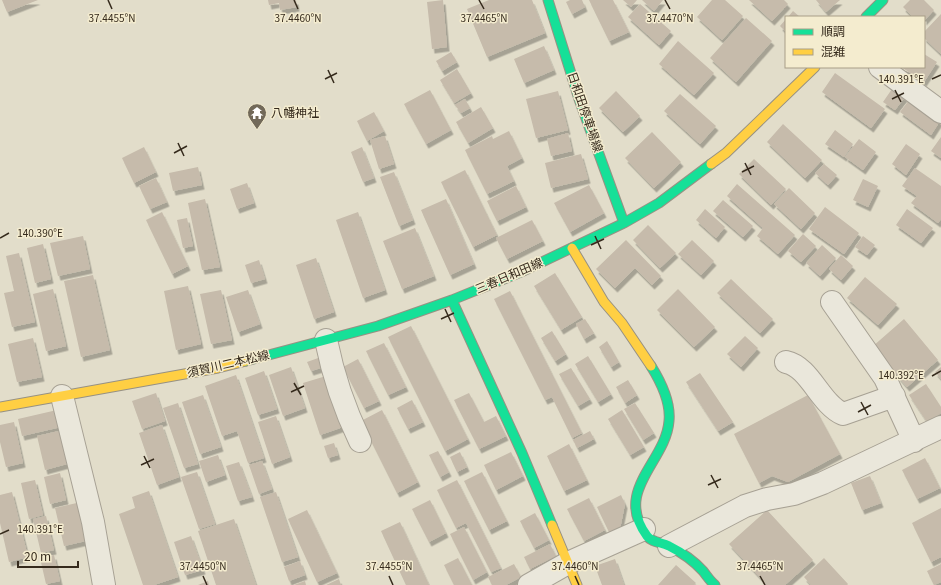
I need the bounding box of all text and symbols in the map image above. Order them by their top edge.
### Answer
text: 37.4455°N [88,10,136,25]
text: 37.4460°N [274,10,322,25]
text: 37.4465°N [460,10,508,25]
text: 37.4470°N [646,10,694,25]
legend [785,16,925,68]
text: 順調 [821,22,845,39]
text: 混雑 [821,42,845,59]
street label: 日和田停車場線 [565,69,608,154]
text: 140.391°E [878,71,924,86]
temple icon: 八幡神社 [246,102,268,130]
place label: 八幡神社 [271,103,319,120]
text: 140.390°E [17,225,63,240]
street label: 三春日和田線 [472,253,545,297]
street label: 須賀川二本松線 [185,345,271,380]
text: 140.392°E [878,367,924,382]
text: 140.391°E [17,521,63,536]
scale bar [18,543,78,569]
text: 20 m [24,547,51,564]
text: 37.4450°N [179,558,227,573]
text: 37.4455°N [365,558,413,573]
text: 37.4460°N [551,558,599,573]
text: 37.4465°N [736,558,784,573]

